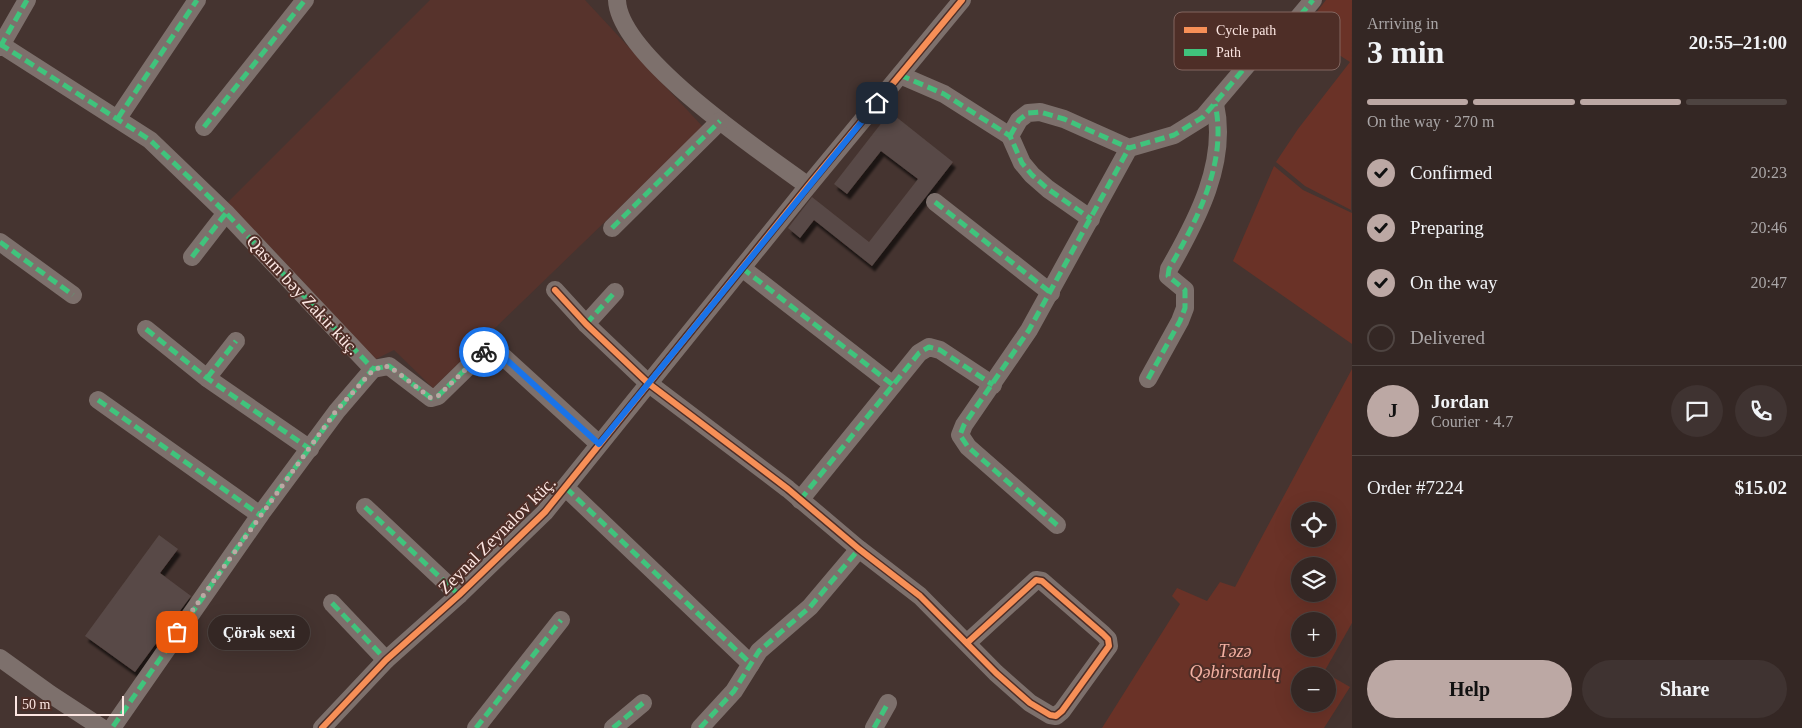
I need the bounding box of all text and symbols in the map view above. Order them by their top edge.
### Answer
legend [1174,12,1340,70]
text: Arriving in [1367,15,1439,32]
text: Cycle path [1216,23,1276,38]
text: 20:55–21:00 [1689,32,1787,53]
text: 3 min [1367,34,1444,70]
text: Path [1216,45,1241,60]
pin [856,82,898,124]
icon: home [863,89,891,117]
text: On the way · 270 m [1367,113,1495,130]
icon: check [1367,159,1395,187]
text: Confirmed [1410,162,1492,183]
text: 20:23 [1751,164,1787,181]
icon: check [1367,214,1395,242]
text: Preparing [1410,217,1484,238]
text: 20:46 [1751,219,1787,236]
street label: Qasım bəy Zakir küç. [243,231,363,359]
icon: check [1367,269,1395,297]
text: On the way [1410,272,1498,293]
text: 20:47 [1751,274,1787,291]
courier [459,327,509,377]
text: Delivered [1410,327,1485,348]
icon: bike [470,338,498,366]
button: chat [1671,385,1723,437]
button: phone [1735,385,1787,437]
text: Jordan [1431,391,1489,412]
text: J [1388,400,1398,421]
text: Courier · 4.7 [1431,413,1513,430]
street label: Zeynal Zeynalov küç. [434,472,560,598]
text: Order #7224 [1367,477,1464,498]
text: $15.02 [1735,477,1787,498]
map controls [1291,502,1336,712]
button: locate [1291,502,1336,547]
button: layers [1291,557,1336,602]
pin [156,611,198,653]
button: + [1291,612,1336,657]
callout: Çörək sexi [207,614,310,650]
icon: bag [163,618,191,646]
text: Çörək sexi [223,624,295,641]
park label: Təzə Qəbirstanlıq [1189,641,1281,682]
button: Help [1367,660,1572,718]
button: Share [1582,660,1787,718]
button: − [1291,667,1336,712]
scale bar [15,693,124,716]
text: 50 m [22,697,50,712]

